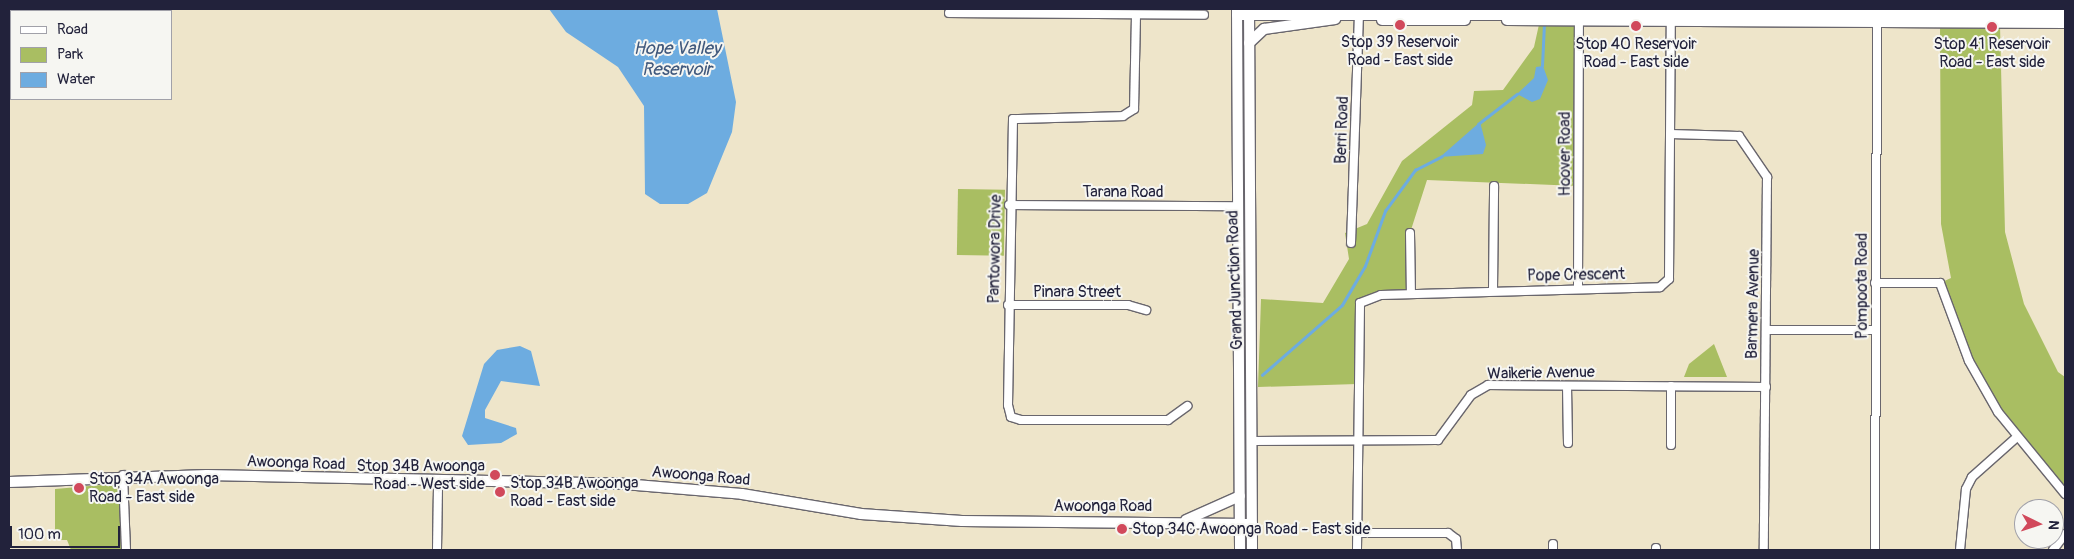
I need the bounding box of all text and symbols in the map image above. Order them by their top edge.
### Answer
legend [10,10,172,100]
marker: Stop 39 Reservoir Road - East side [1394,19,1406,31]
text: Road [57,20,88,39]
marker: Stop 40 Reservoir Road - East side [1630,20,1642,32]
marker: Stop 41 Reservoir Road - East side [1986,21,1998,33]
place label: Stop 39 Reservoir Road - East side [1341,32,1459,70]
place label: Stop 40 Reservoir Road - East side [1575,34,1697,72]
place label: Stop 41 Reservoir Road - East side [1934,34,2050,72]
water label: Hope Valley Reservoir [634,39,720,82]
text: Park [57,45,83,64]
text: Water [57,70,95,89]
street label: Berri Road [1331,96,1353,164]
street label: Hoover Road [1555,112,1575,196]
street label: Tarana Road [1082,182,1164,202]
street label: Pantowora Drive [984,194,1006,304]
street label: Grand Junction Road [1223,210,1247,350]
street label: Pompoota Road [1852,233,1872,339]
street label: Barmera Avenue [1742,249,1764,359]
street label: Pope Crescent [1527,265,1625,285]
street label: Pinara Street [1033,282,1121,302]
street label: Waikerie Avenue [1487,362,1595,384]
street label: Awoonga Road [246,452,346,474]
place label: Stop 34B Awoonga Road - West side [356,456,485,494]
street label: Awoonga Road [651,462,751,490]
place label: Stop 34A Awoonga Road - East side [89,469,219,507]
marker: Stop 34B Awoonga Road - West side [489,469,501,481]
place label: Stop 34B Awoonga Road - East side [510,473,639,511]
marker: Stop 34A Awoonga Road - East side [73,482,85,494]
marker: Stop 34B Awoonga Road - East side [494,486,506,498]
street label: Awoonga Road [1054,496,1152,516]
north arrow [2014,499,2064,549]
scale bar [12,516,122,548]
place label: Stop 34C Awoonga Road - East side [1132,519,1370,539]
text: N [2045,520,2062,530]
marker: Stop 34C Awoonga Road - East side [1116,523,1128,535]
text: 100 m [18,525,61,544]

